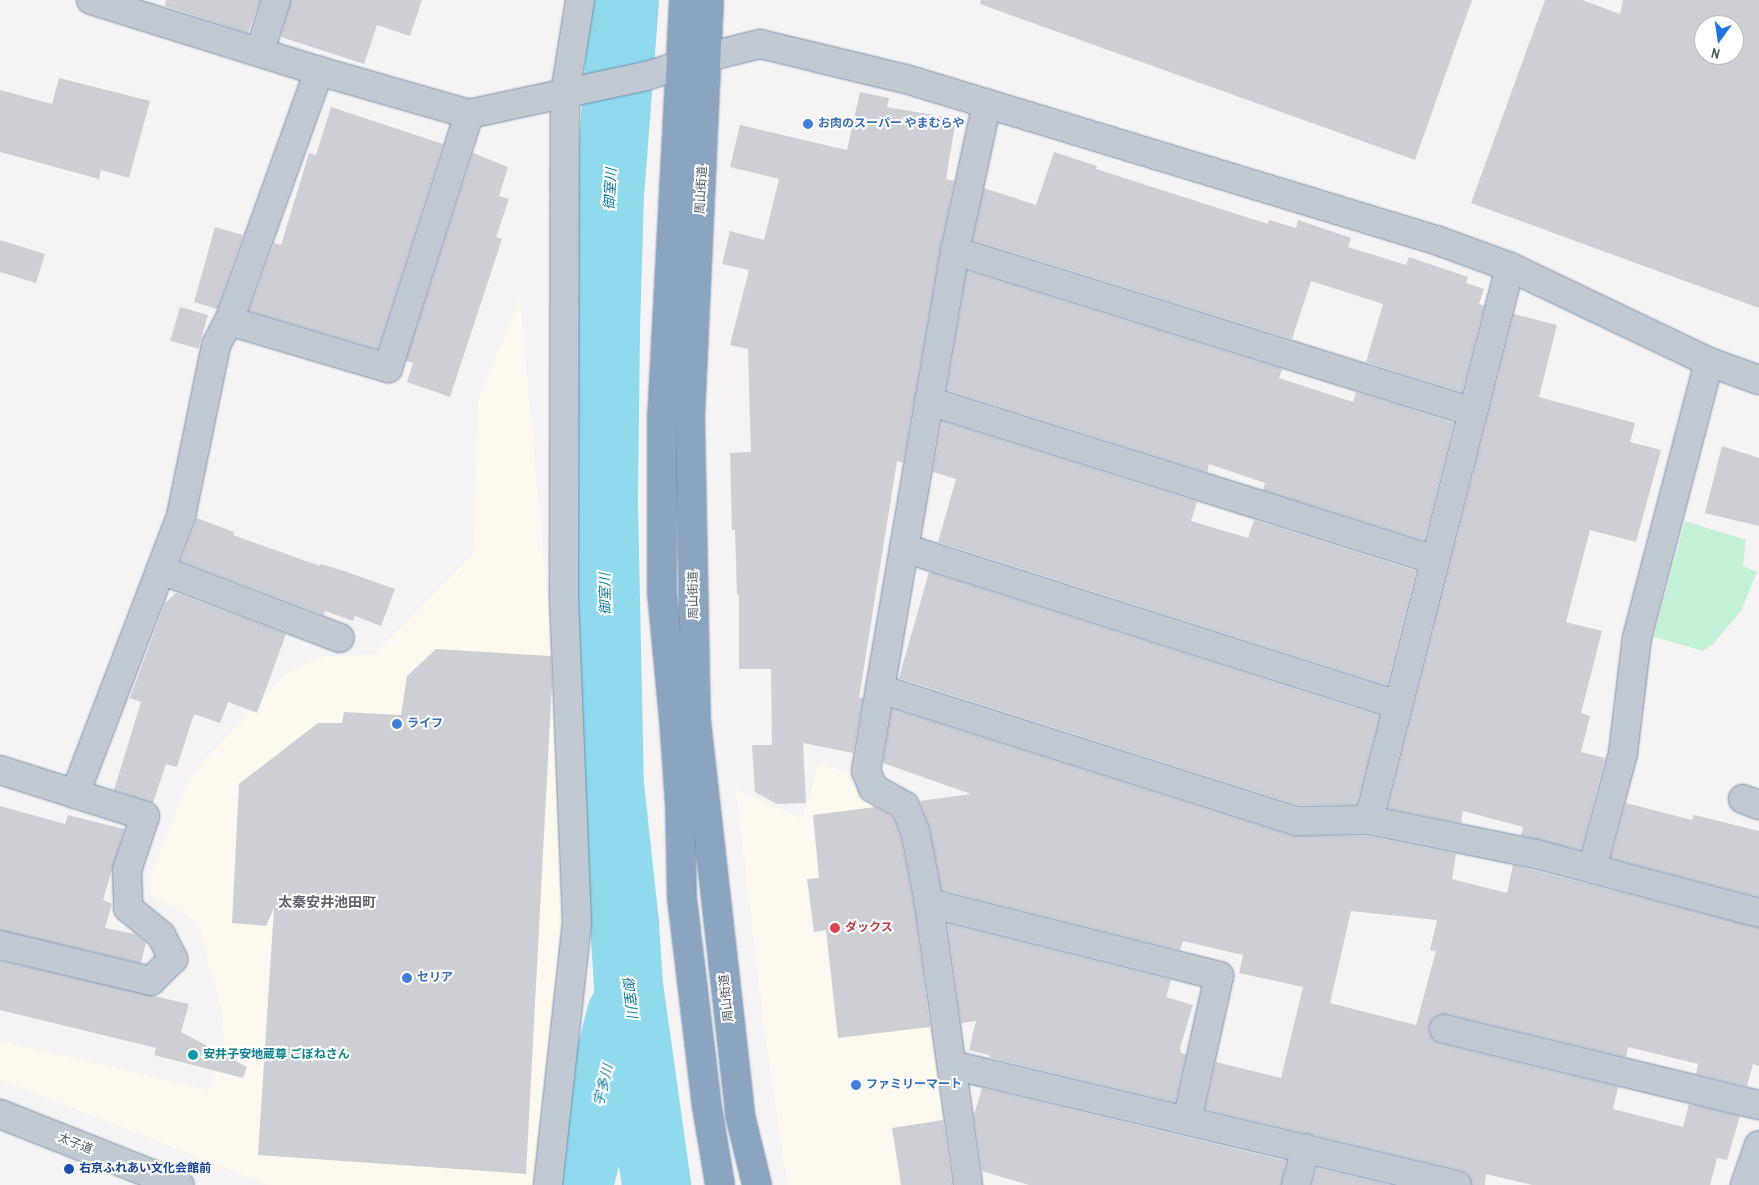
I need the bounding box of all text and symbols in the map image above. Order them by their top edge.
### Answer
north arrow [1694,15,1744,65]
text: N [1709,44,1722,63]
place label: お肉のスーパー やまむらや [818,117,965,131]
marker: お肉のスーパー やまむらや [802,118,814,130]
street label: 周山街道 [694,166,710,214]
water label: 御室川 [601,168,619,210]
street label: 周山街道 [686,571,702,619]
water label: 御室川 [596,573,614,615]
place label: ライフ [407,717,443,731]
marker: ライフ [391,718,403,730]
district label: 太秦安井池田町 [278,894,376,910]
place label: ダックス [845,921,893,935]
marker: ダックス [829,922,841,934]
place label: セリア [417,971,453,985]
marker: セリア [401,972,413,984]
street label: 周山街道 [717,973,737,1023]
water label: 御室川 [619,975,641,1019]
place label: 安井子安地蔵尊 ごぼねさん [203,1048,350,1062]
marker: 安井子安地蔵尊 ごぼねさん [187,1049,199,1061]
water label: 宇多川 [590,1063,616,1107]
place label: ファミリーマート [866,1078,962,1092]
marker: ファミリーマート [850,1079,862,1091]
street label: 太子道 [56,1131,94,1157]
place label: 右京ふれあい文化会館前 [79,1162,211,1176]
marker: 右京ふれあい文化会館前 [63,1163,75,1175]

